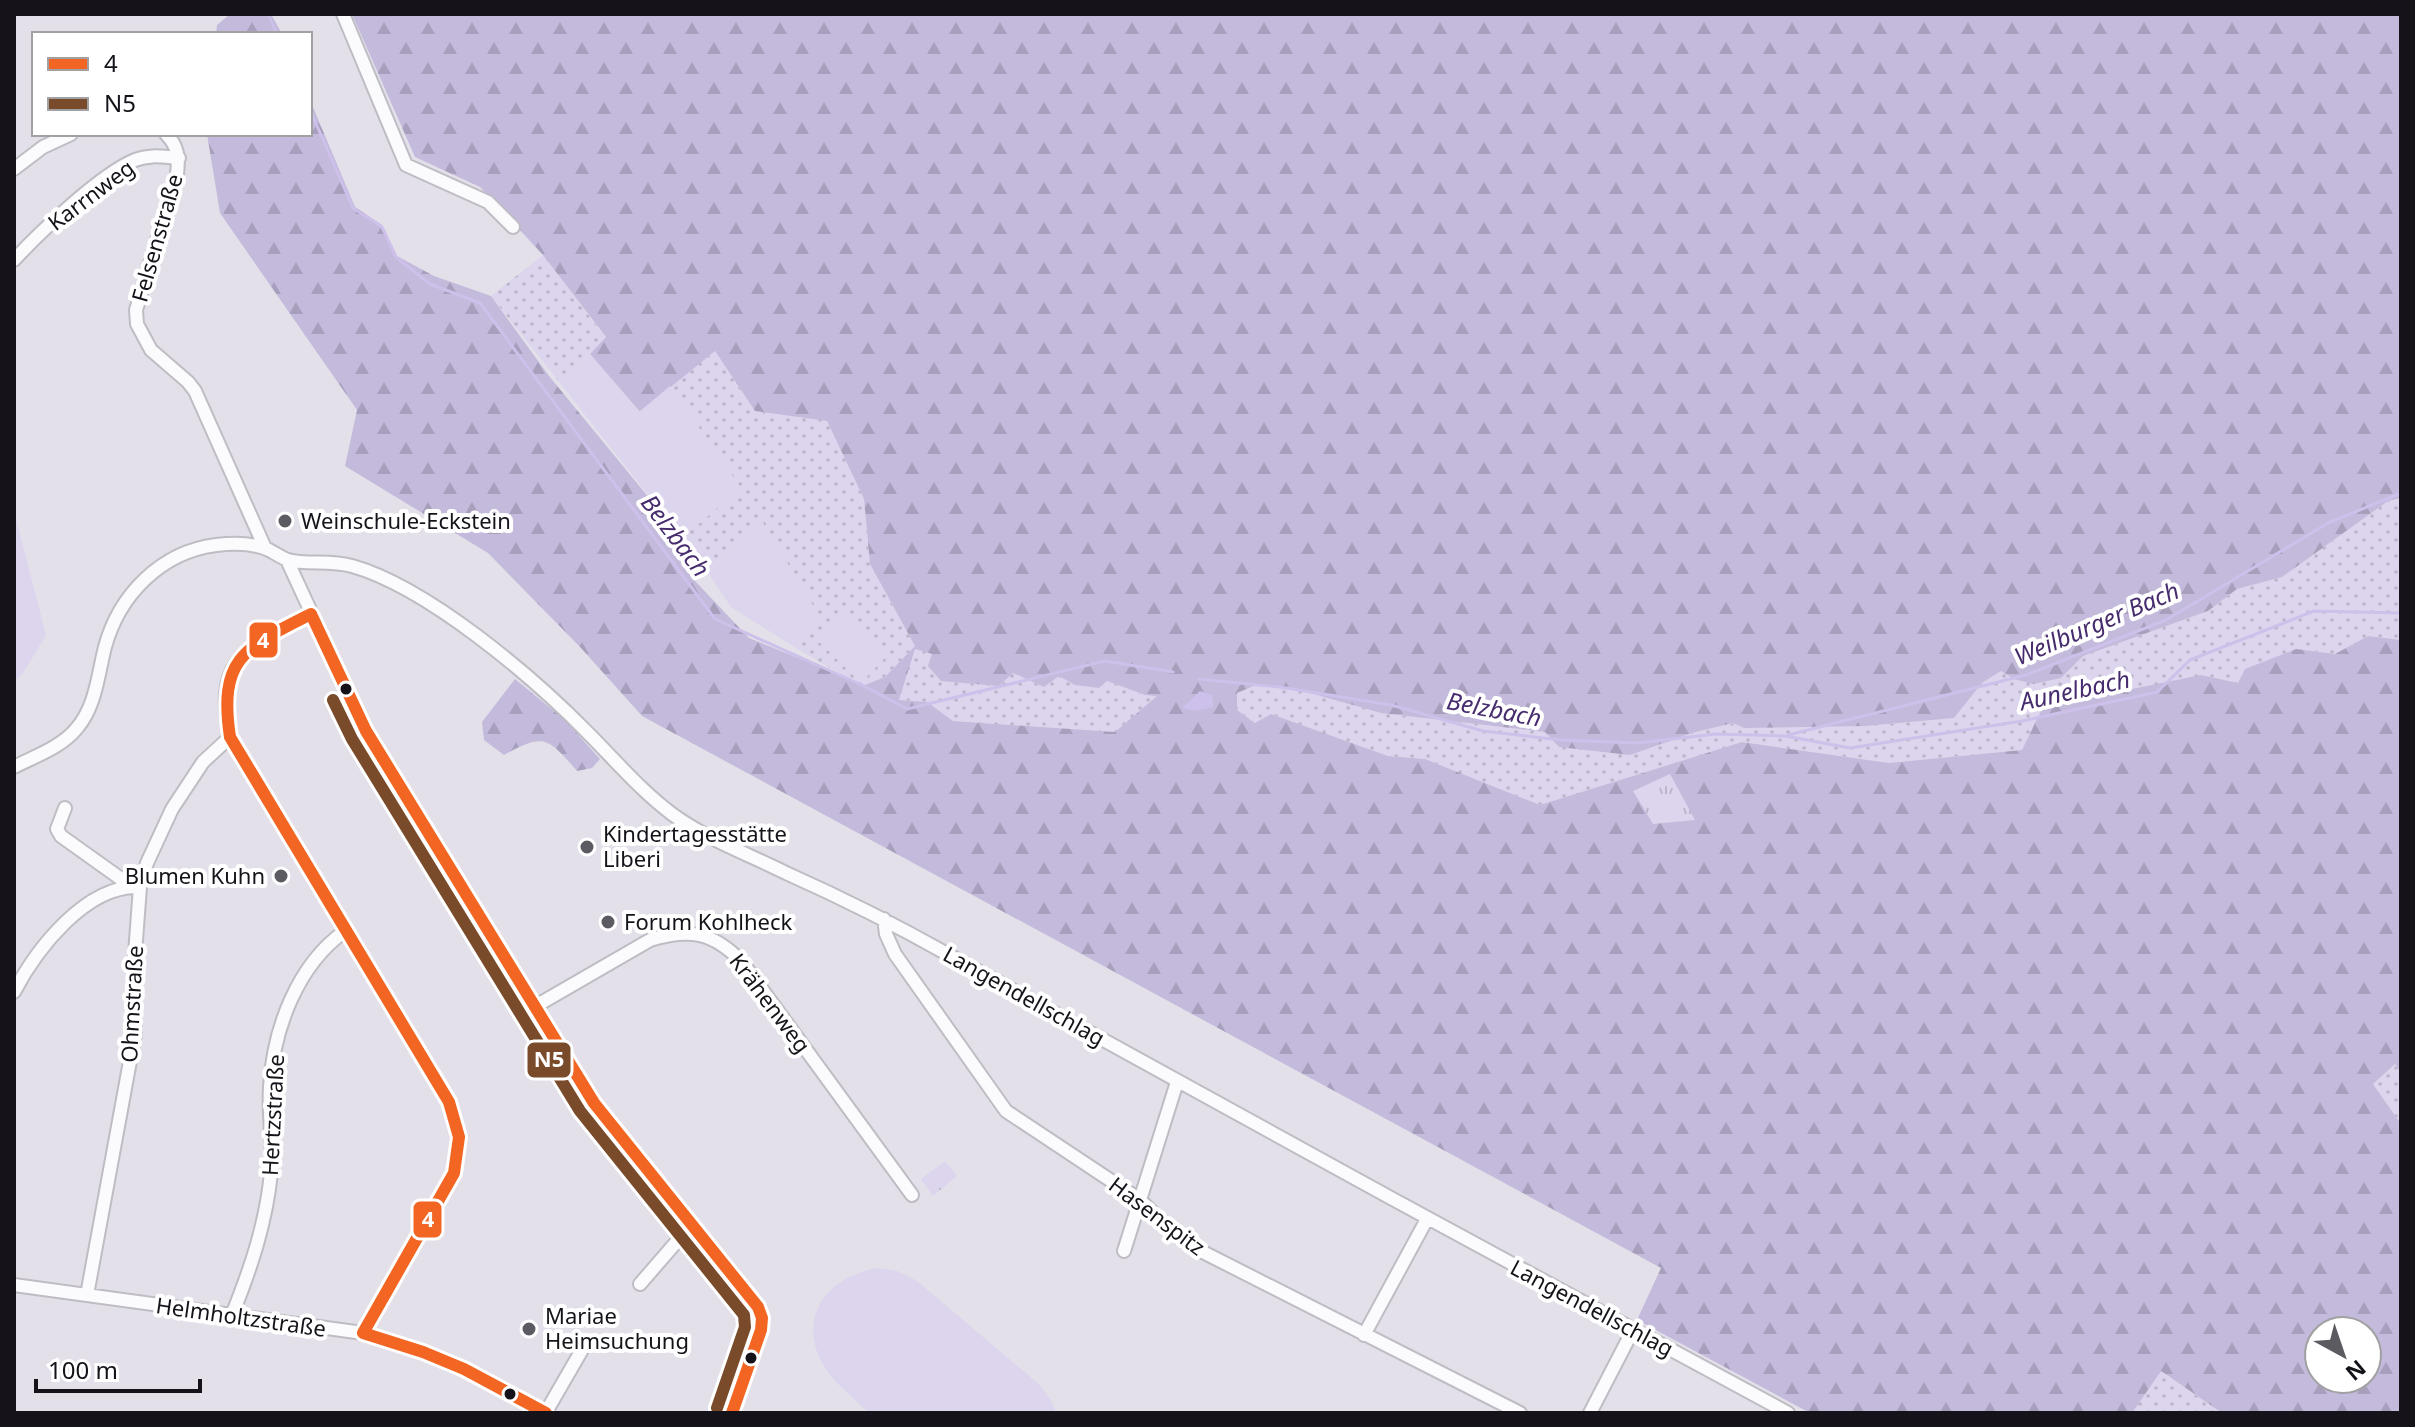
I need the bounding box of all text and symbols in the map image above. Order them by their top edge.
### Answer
legend [32,32,312,136]
text: 4 [104,46,118,79]
text: N5 [104,86,136,119]
street label: Karrnweg [41,152,140,237]
street label: Felsenstraße [123,170,189,305]
water label: Belzbach [634,487,718,583]
place label: Weinschule-Eckstein [301,505,511,535]
marker: Weinschule-Eckstein [276,512,294,530]
water label: Weilburger Bach [2009,573,2184,672]
line badge: 4 [248,621,279,659]
text: 4 [257,624,270,654]
water label: Aunelbach [2015,662,2133,718]
unlabelled marker [338,681,354,697]
water label: Belzbach [1444,683,1544,734]
place label: Kindertagesstätte Liberi [603,818,787,873]
marker: Kindertagesstätte Liberi [578,838,596,856]
place label: Blumen Kuhn [125,860,265,890]
marker: Blumen Kuhn [272,867,290,885]
place label: Forum Kohlheck [624,906,792,936]
marker: Forum Kohlheck [599,913,617,931]
street label: Langendellschlag [938,938,1111,1052]
street label: Ohmstraße [113,945,149,1063]
street label: Krähenweg [723,946,818,1058]
line badge: N5 [526,1041,572,1079]
text: N5 [534,1043,564,1073]
street label: Hertzstraße [254,1053,290,1177]
street label: Hasenspitz [1103,1169,1212,1261]
line badge: 4 [412,1200,443,1239]
text: 4 [422,1203,435,1233]
street label: Langendellschlag [1506,1251,1679,1363]
street label: Helmholtzstraße [154,1289,328,1343]
place label: Mariae Heimsuchung [545,1300,689,1355]
north arrow [2303,1315,2383,1395]
marker: Mariae Heimsuchung [520,1320,538,1338]
scale bar [36,1343,200,1393]
unlabelled marker [743,1350,759,1366]
text: 100 m [48,1353,118,1386]
text: N [2340,1354,2373,1388]
unlabelled marker [502,1386,518,1402]

